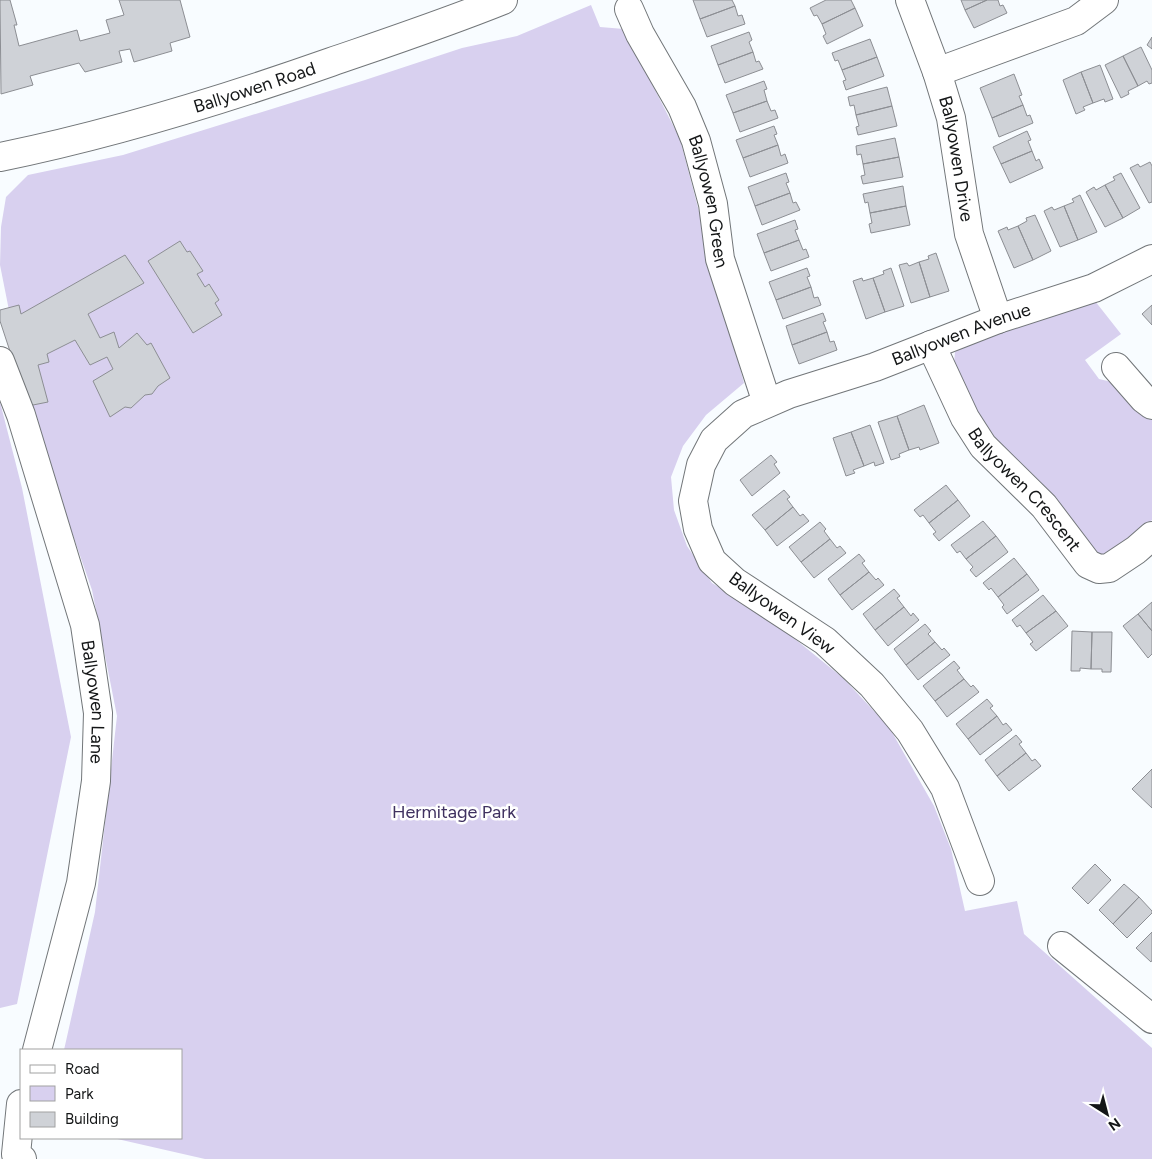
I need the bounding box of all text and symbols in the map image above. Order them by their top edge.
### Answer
street label: Ballyowen Road [191,57,319,118]
street label: Ballyowen Drive [934,93,978,223]
street label: Ballyowen Green [684,131,733,271]
street label: Ballyowen Avenue [889,298,1034,370]
street label: Ballyowen Crescent [963,424,1086,556]
street label: Ballyowen View [725,567,839,659]
street label: Ballyowen Lane [76,639,109,764]
park label: Hermitage Park [392,801,516,823]
legend [20,1049,182,1139]
text: Road [65,1060,100,1078]
text: Park [65,1085,94,1103]
north arrow [1082,1089,1132,1139]
text: Building [65,1110,119,1128]
text: N [1105,1114,1124,1134]

